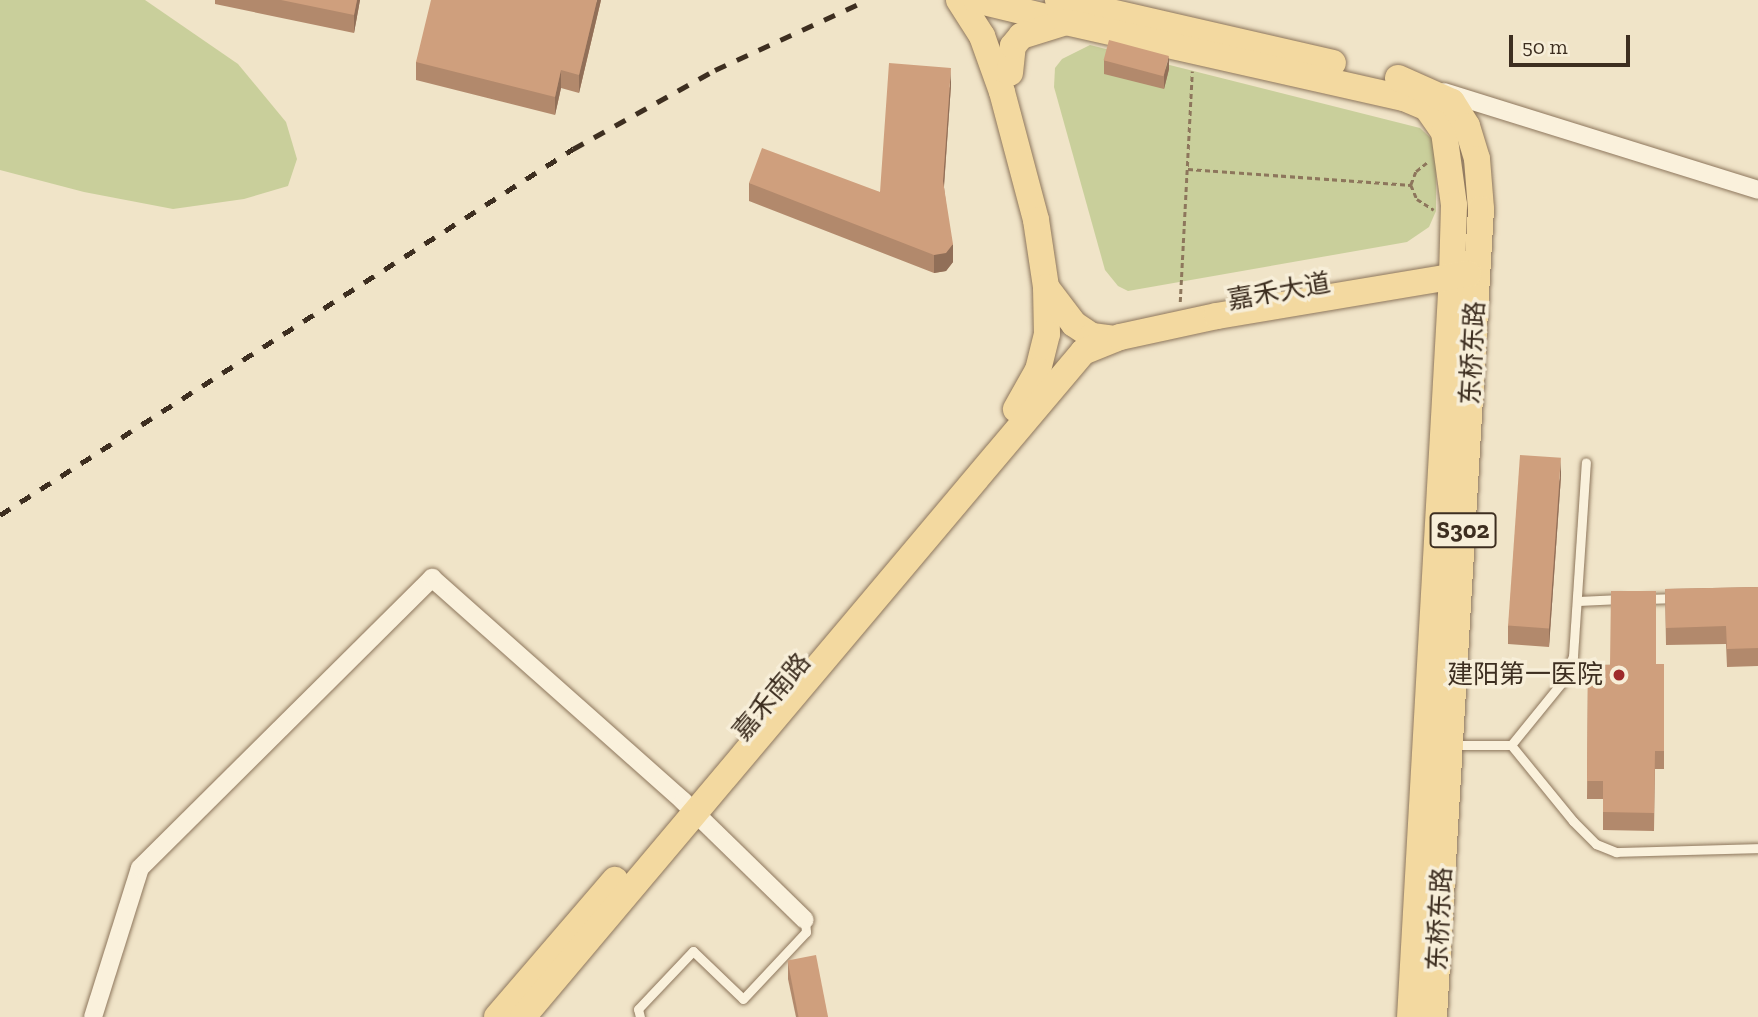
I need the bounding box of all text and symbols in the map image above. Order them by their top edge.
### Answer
scale bar [1513,21,1634,65]
text: 50 m [1522,34,1568,59]
street label: 嘉禾大道 [1225,268,1333,316]
street label: 东桥东路 [1455,300,1491,406]
road number: S302 [1428,509,1498,550]
street label: 嘉禾南路 [727,647,817,747]
place label: 建阳第一医院 [1447,659,1603,691]
marker: 建阳第一医院 [1609,665,1629,685]
street label: 东桥东路 [1422,866,1458,972]

